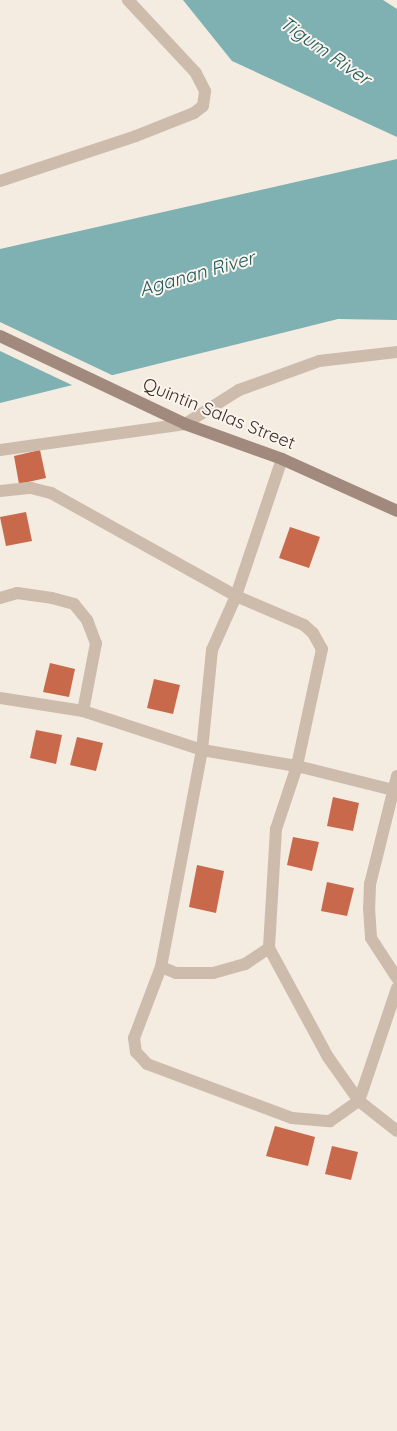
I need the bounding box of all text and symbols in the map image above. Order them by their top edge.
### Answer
water label: Tigum River [275,11,375,91]
water label: Aganan River [137,247,257,301]
street label: Quintin Salas Street [140,374,298,454]

